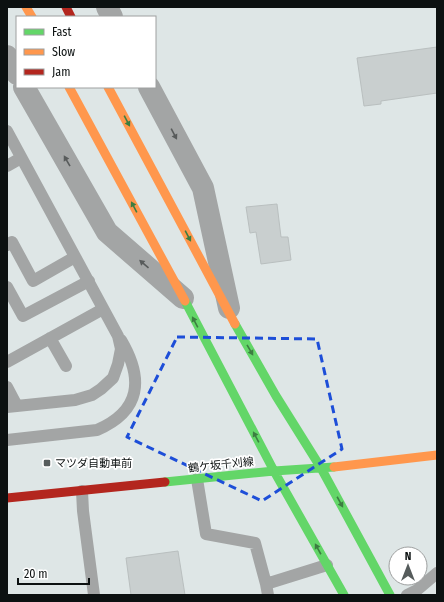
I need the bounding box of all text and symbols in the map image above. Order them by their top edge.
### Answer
legend [16,16,156,88]
text: Fast [52,25,71,39]
text: Slow [52,45,75,59]
text: Jam [52,65,70,79]
one-way arrow [123,116,130,127]
one-way arrow [171,128,177,140]
one-way arrow [63,156,70,167]
one-way arrow [131,201,137,213]
one-way arrow [184,230,191,242]
one-way arrow [138,260,149,269]
one-way arrow [192,316,199,328]
one-way arrow [246,344,253,356]
one-way arrow [253,431,259,443]
street label: 鶴ケ坂千刈線 [188,455,254,475]
place label: マツダ自動車前 [55,457,132,470]
marker: マツダ自動車前 [42,458,52,468]
one-way arrow [336,496,343,508]
one-way arrow [314,543,321,555]
north arrow [388,546,428,586]
text: N [405,550,411,563]
scale bar [18,560,89,586]
text: 20 m [24,567,48,581]

